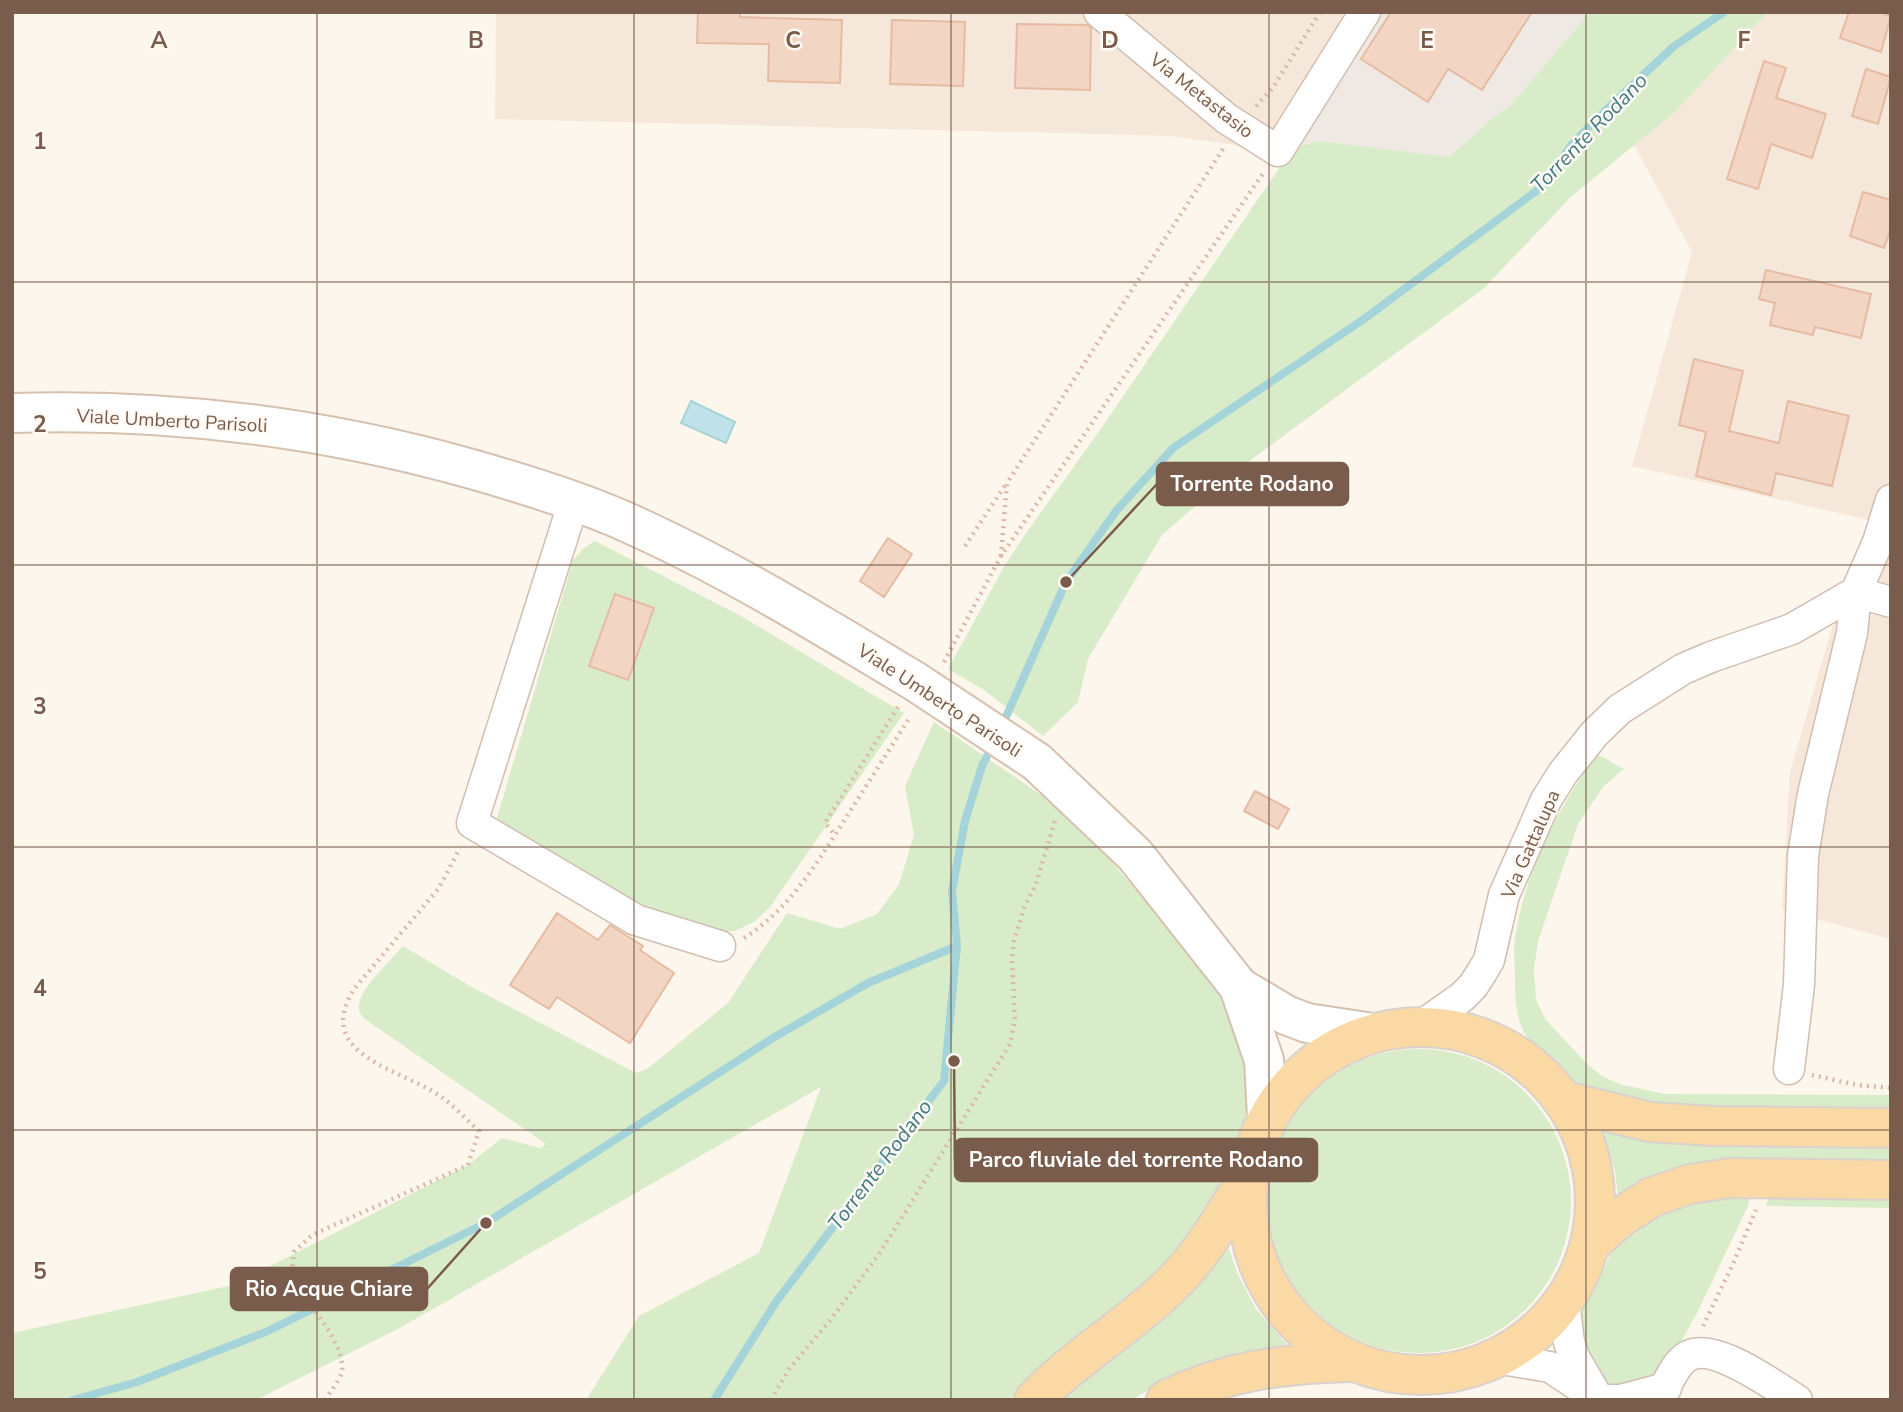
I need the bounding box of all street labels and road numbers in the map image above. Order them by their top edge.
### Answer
street label: Via Metastasio [1143,46,1259,145]
street label: Viale Umberto Parisoli [75,403,268,439]
street label: Viale Umberto Parisoli [851,637,1027,764]
street label: Via Gattalupa [1495,786,1567,904]

